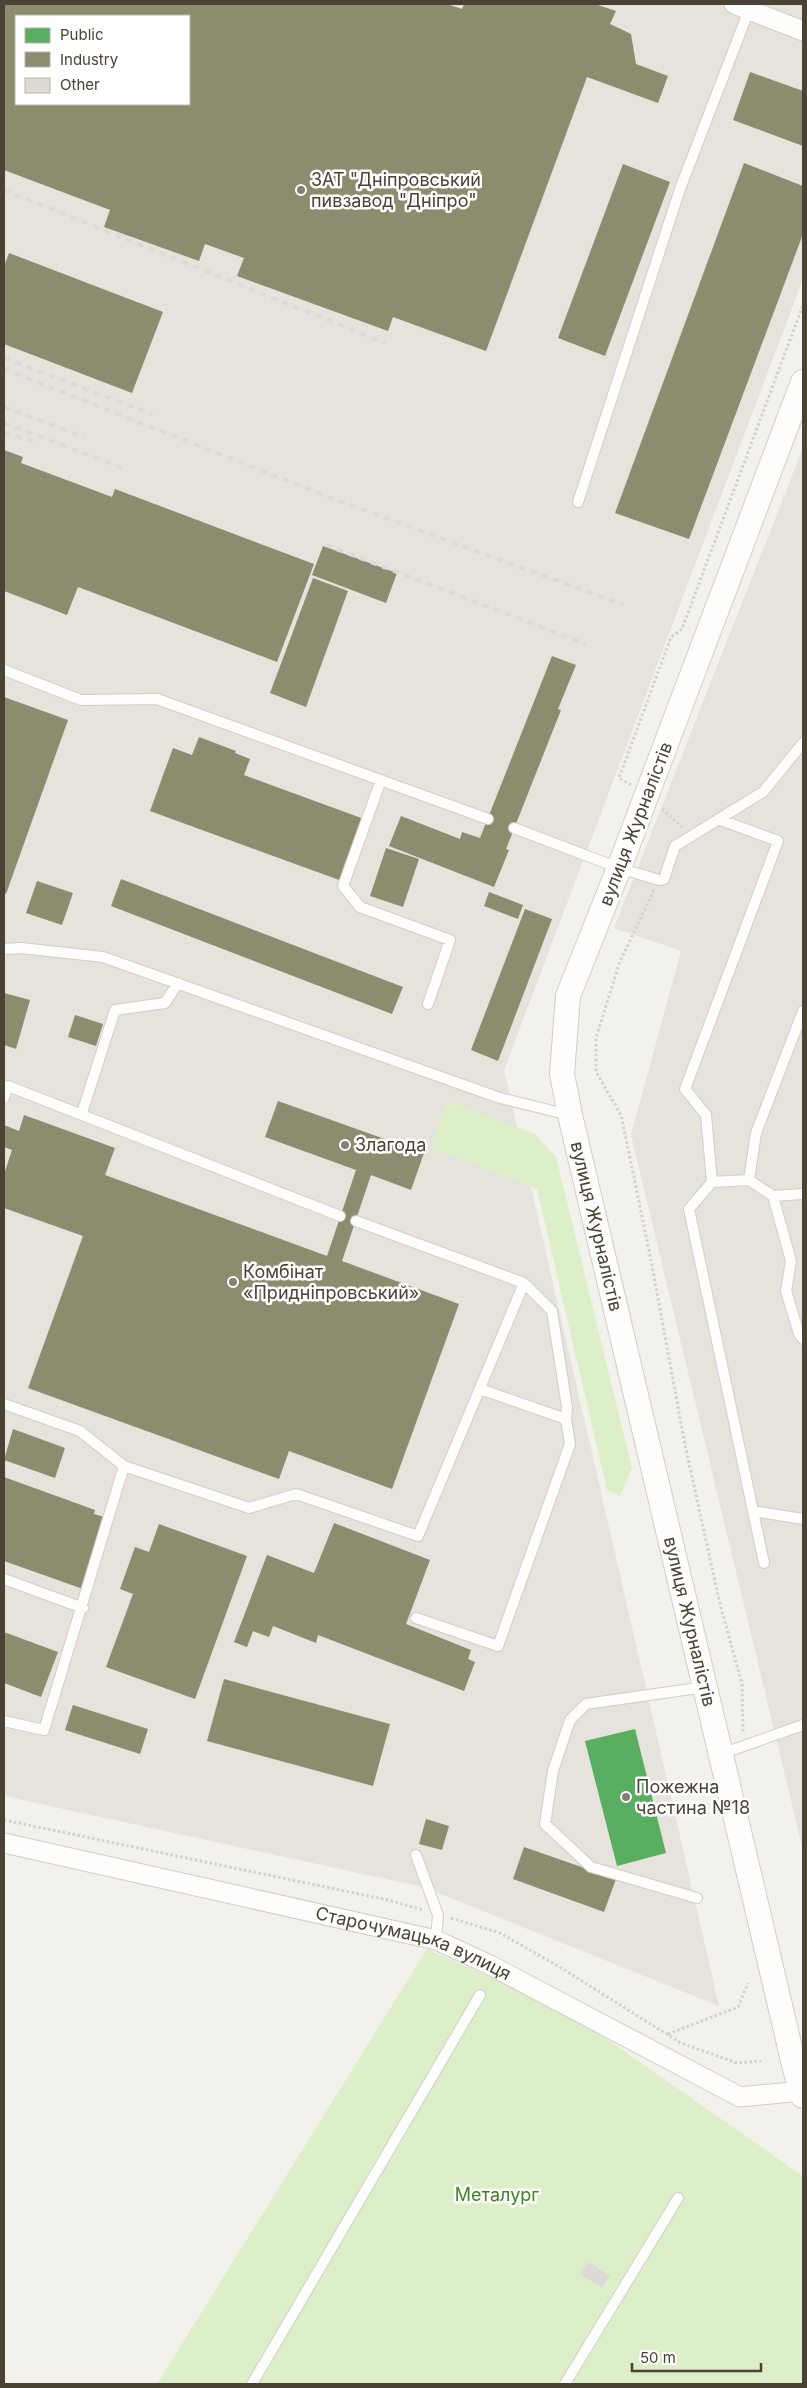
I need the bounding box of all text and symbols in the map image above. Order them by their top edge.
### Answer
legend [15,15,190,105]
text: Public [60,25,103,44]
text: Industry [60,50,119,69]
text: Other [60,75,100,94]
place label: ЗАТ "Дніпровський пивзавод "Дніпро" [311,169,481,211]
marker: ЗАТ "Дніпровський пивзавод "Дніпро" [295,184,307,196]
street label: вулиця Журналістів [595,739,676,909]
place label: Злагода [355,1134,426,1155]
marker: Злагода [339,1139,351,1151]
street label: вулиця Журналістів [567,1139,627,1313]
place label: Комбінат «Придніпровський» [243,1261,419,1303]
marker: Комбінат «Придніпровський» [227,1276,239,1288]
street label: вулиця Журналістів [660,1535,720,1708]
place label: Пожежна частина №18 [636,1776,750,1818]
marker: Пожежна частина №18 [620,1791,632,1803]
street label: Старочумацька вулиця [314,1902,515,1984]
park label: Металург [455,2184,539,2205]
scale bar [632,2340,761,2372]
text: 50 m [640,2348,676,2367]

